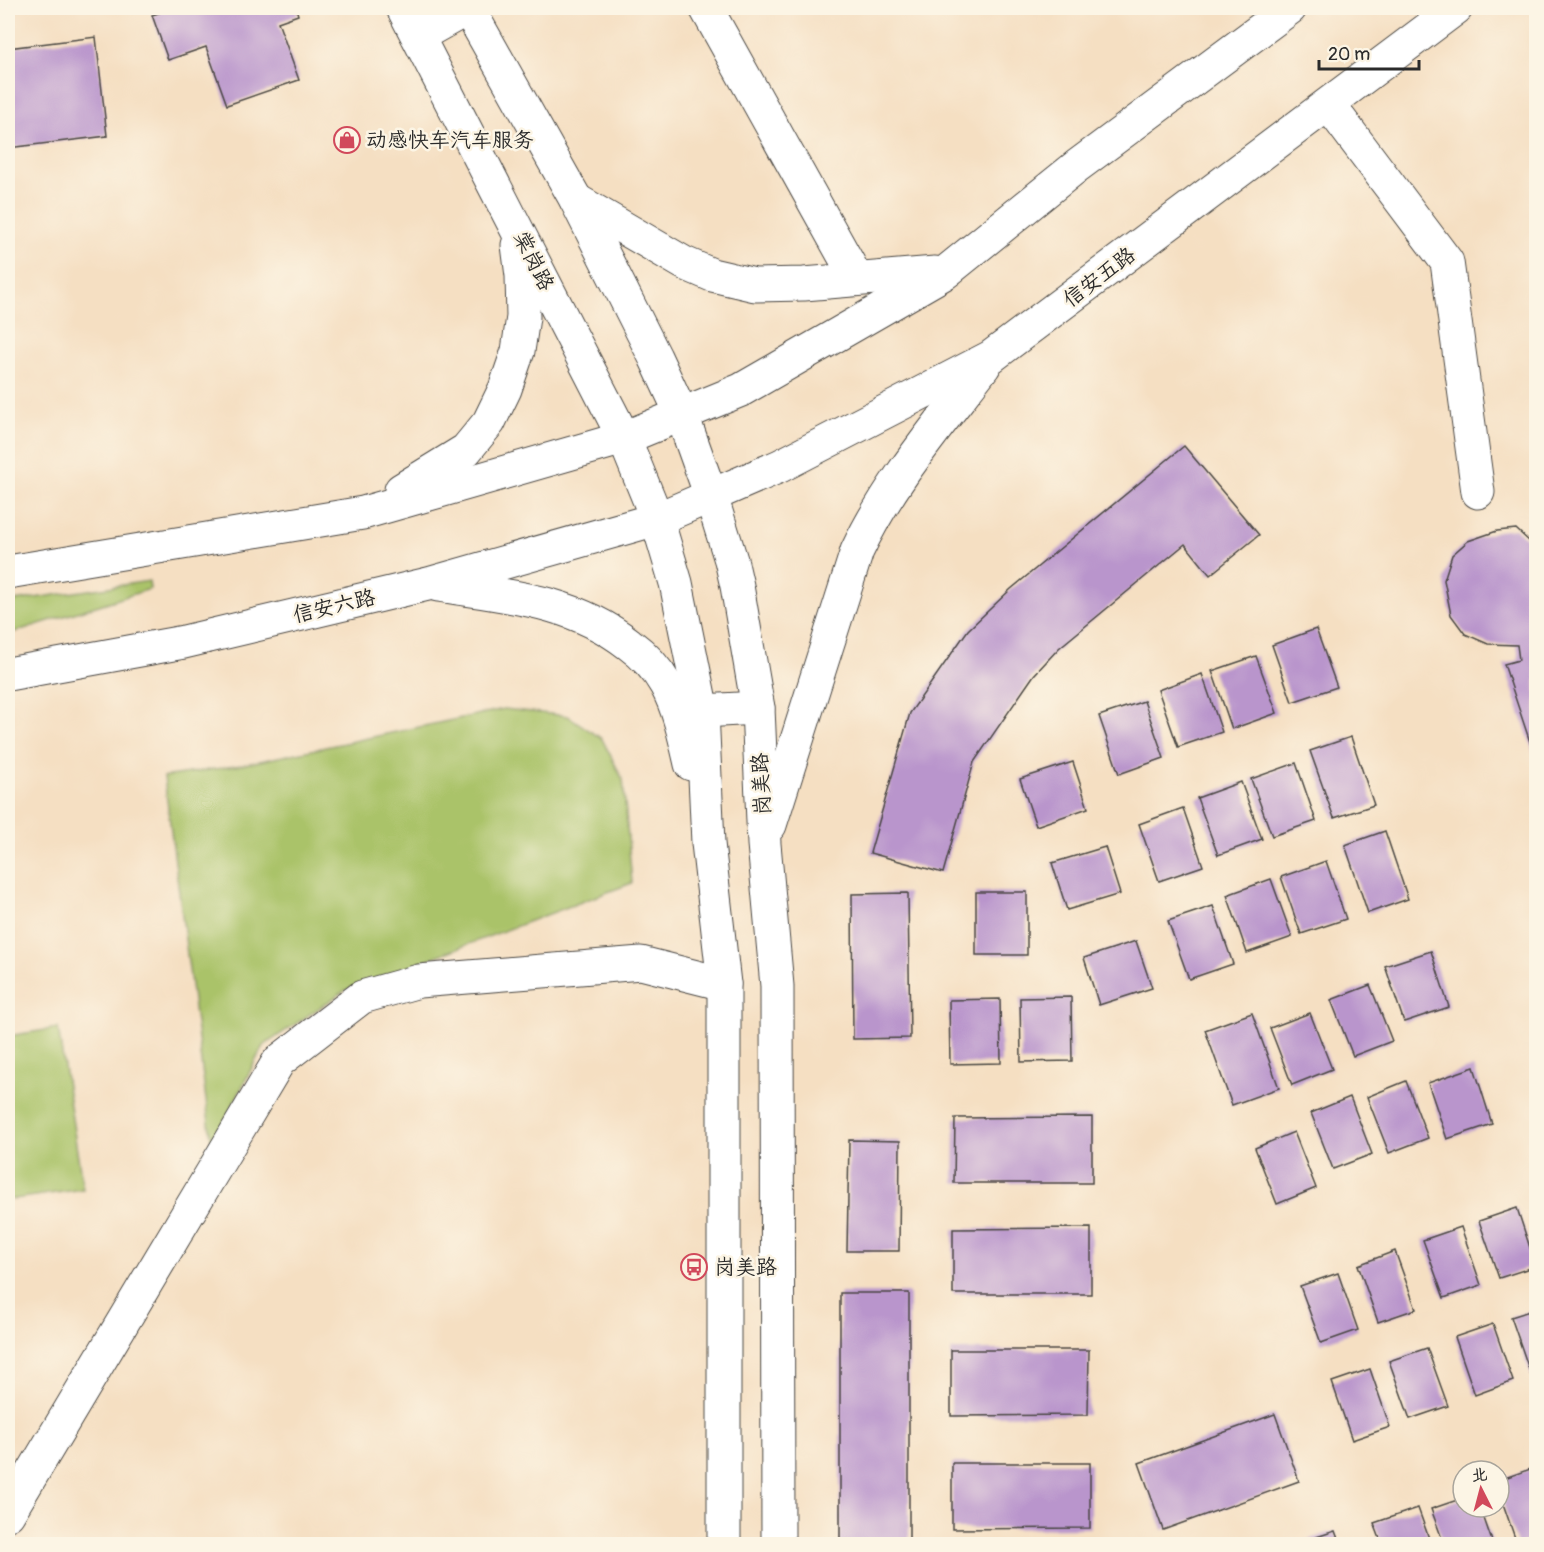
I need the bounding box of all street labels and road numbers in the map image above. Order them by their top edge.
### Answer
street label: 棠岗路 [507,227,560,295]
street label: 信安五路 [1058,241,1141,313]
street label: 信安六路 [290,584,378,629]
street label: 岗美路 [746,752,777,816]

